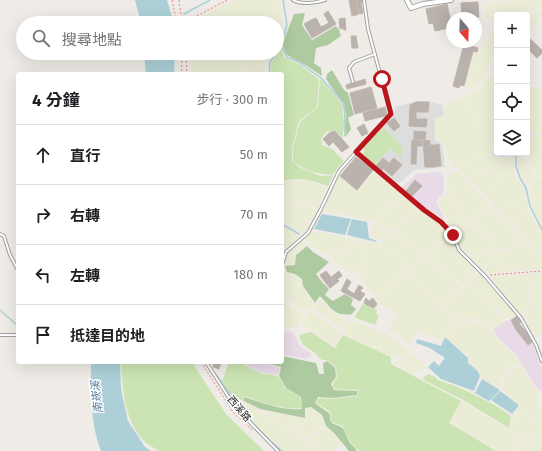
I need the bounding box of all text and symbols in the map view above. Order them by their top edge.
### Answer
north arrow [446,12,482,48]
map controls [494,12,530,156]
button: + [494,12,530,48]
search box [16,16,284,60]
icon: search [30,27,52,49]
text: 搜尋地點 [62,31,122,49]
button: − [494,48,530,84]
route start [373,70,391,88]
button: locate [494,84,530,120]
text: 4 分鐘 [32,90,80,111]
text: 步行 · 300 m [196,92,268,107]
button: layers [494,120,530,156]
icon: ahead [32,144,54,166]
text: 直行 [70,147,100,165]
text: 50 m [240,147,268,162]
icon: right [32,204,54,226]
text: 右轉 [70,207,100,225]
text: 70 m [241,207,268,222]
route end [444,226,462,244]
icon: left [32,264,54,286]
text: 左轉 [70,267,100,285]
text: 180 m [233,267,268,282]
icon: arrive [32,324,54,346]
text: 抵達目的地 [70,327,145,345]
water label: 南崁溪 [89,378,105,414]
street label: 西溪路 [225,394,253,424]

